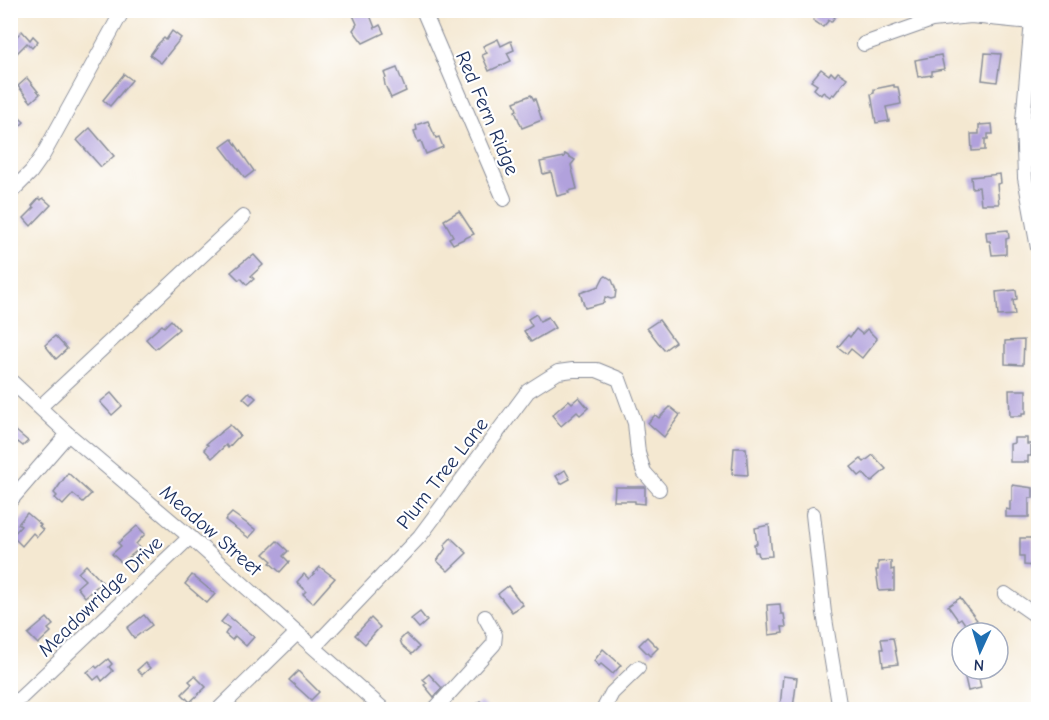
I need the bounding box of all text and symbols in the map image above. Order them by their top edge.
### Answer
street label: Red Fern Ridge [451,48,524,179]
street label: Plum Tree Lane [392,413,493,534]
street label: Meadow Street [155,480,267,582]
street label: Meadowridge Drive [34,531,167,661]
north arrow [950,621,1010,681]
text: N [973,656,985,674]

